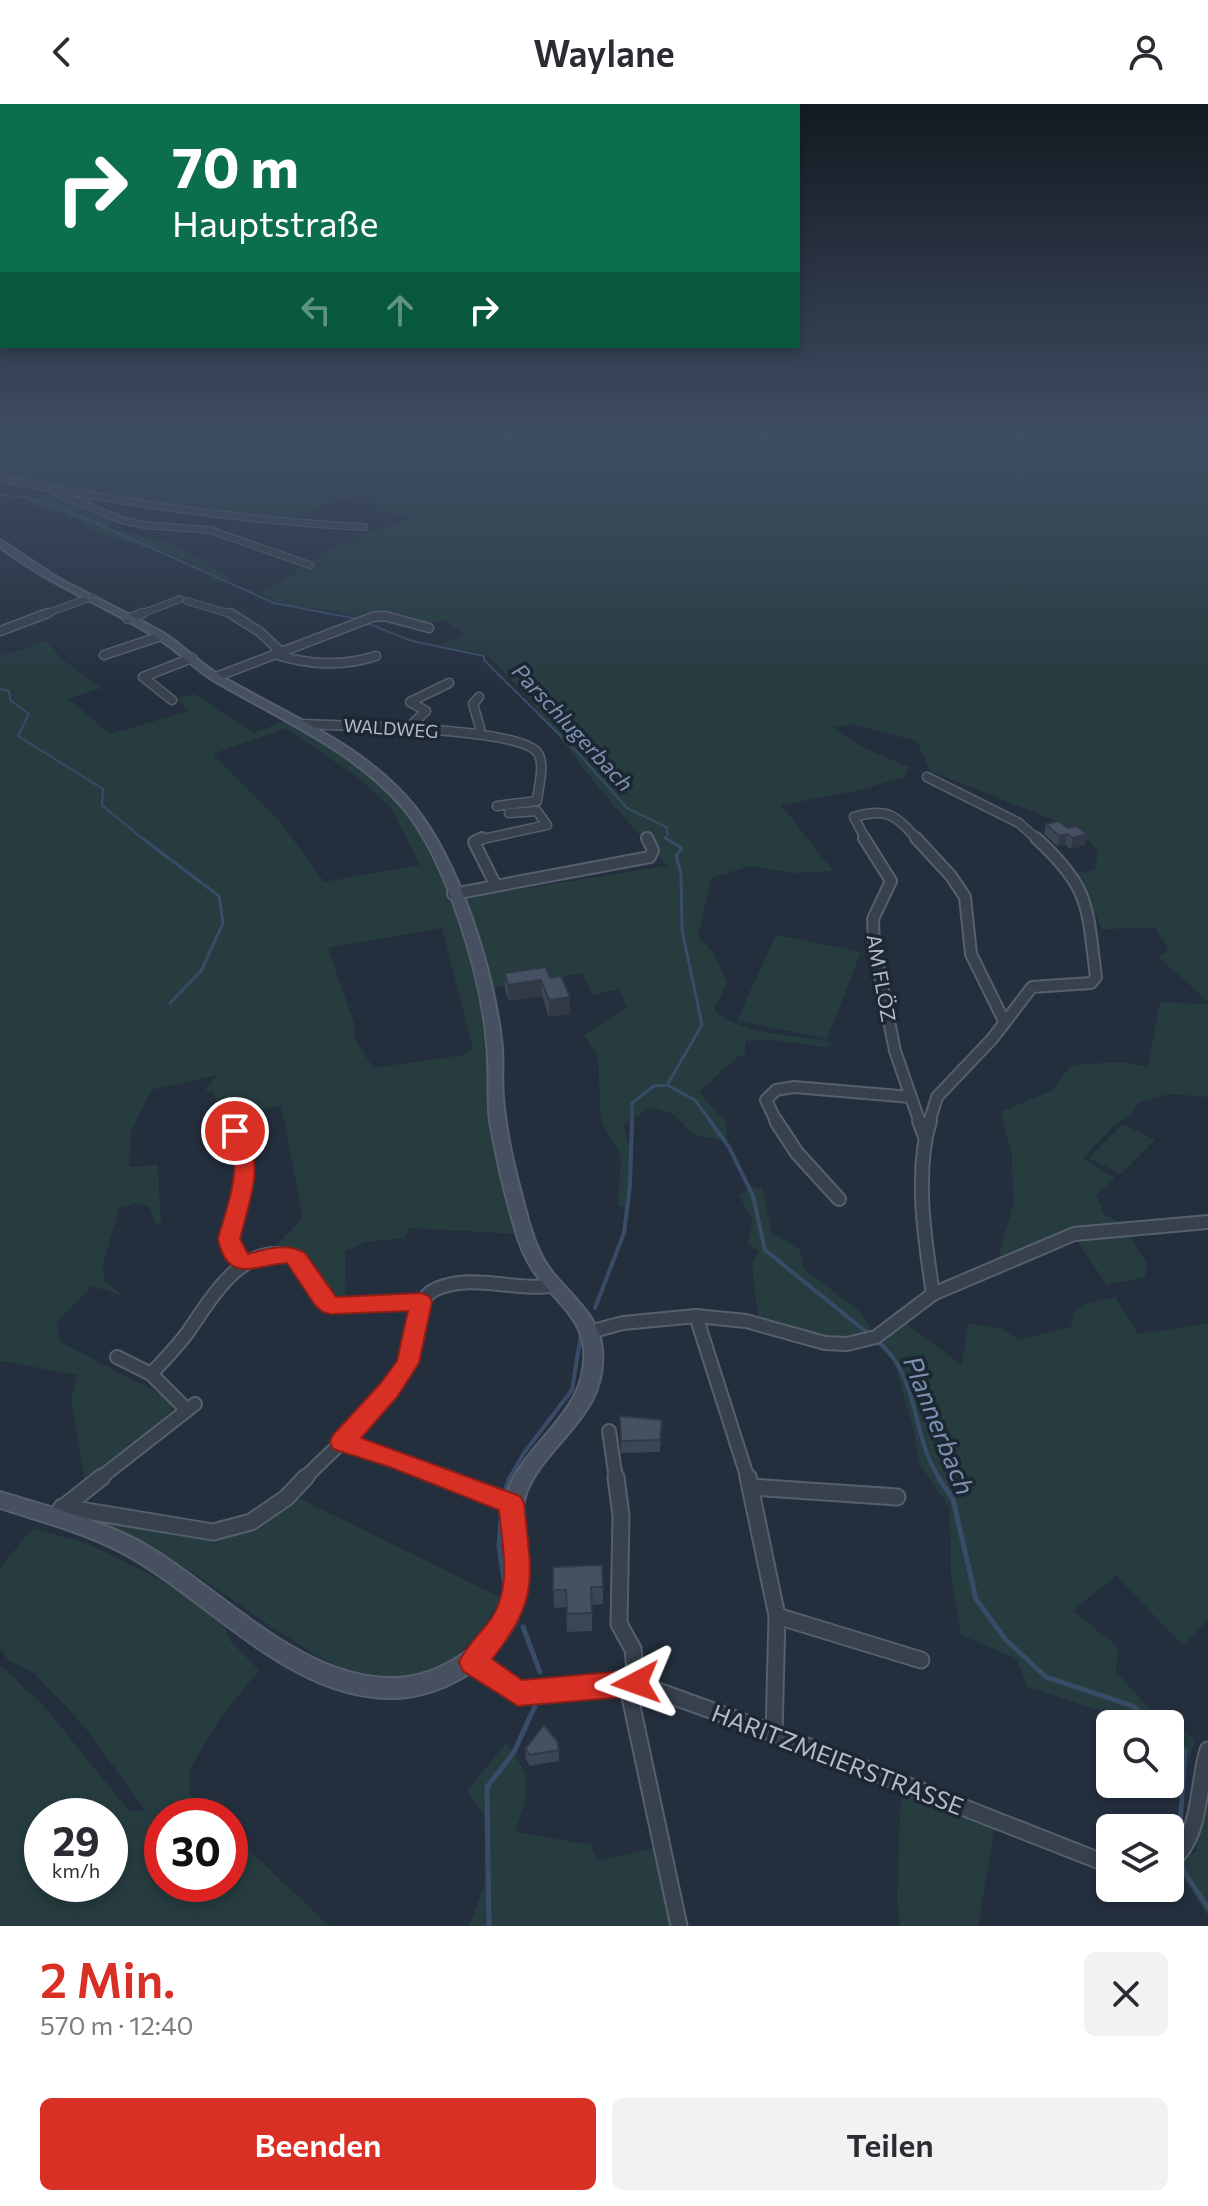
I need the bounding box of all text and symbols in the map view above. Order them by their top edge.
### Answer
icon: back [40,30,84,74]
text: Waylane [533,30,675,74]
icon: person [1124,30,1168,74]
text: 70 m [172,131,299,200]
icon: right [40,136,144,240]
text: Hauptstraße [172,200,378,244]
icon: left [294,288,338,332]
icon: ahead [378,288,422,332]
icon: right [462,288,506,332]
water label: Parschlugerbach [507,657,639,797]
street label: WALDWEG [343,714,439,742]
street label: AM FLÖZ [862,932,902,1024]
pin [201,1097,269,1165]
icon: arrive [213,1109,257,1153]
water label: Plannerbach [898,1351,982,1499]
position arrow [594,1641,678,1725]
street label: HARITZMEIERSTRASSE [708,1698,968,1820]
map controls [1096,1710,1184,1902]
button: search [1096,1710,1184,1798]
speed limit sign: 30 [144,1798,248,1902]
button: layers [1096,1814,1184,1902]
text: 29 [52,1815,100,1864]
text: km/h [52,1858,100,1882]
text: 2 Min. [40,1949,175,2008]
button: close [1084,1952,1168,2036]
text: 570 m · 12:40 [40,2009,194,2040]
button: Beenden [40,2098,596,2190]
button: Teilen [612,2098,1168,2190]

